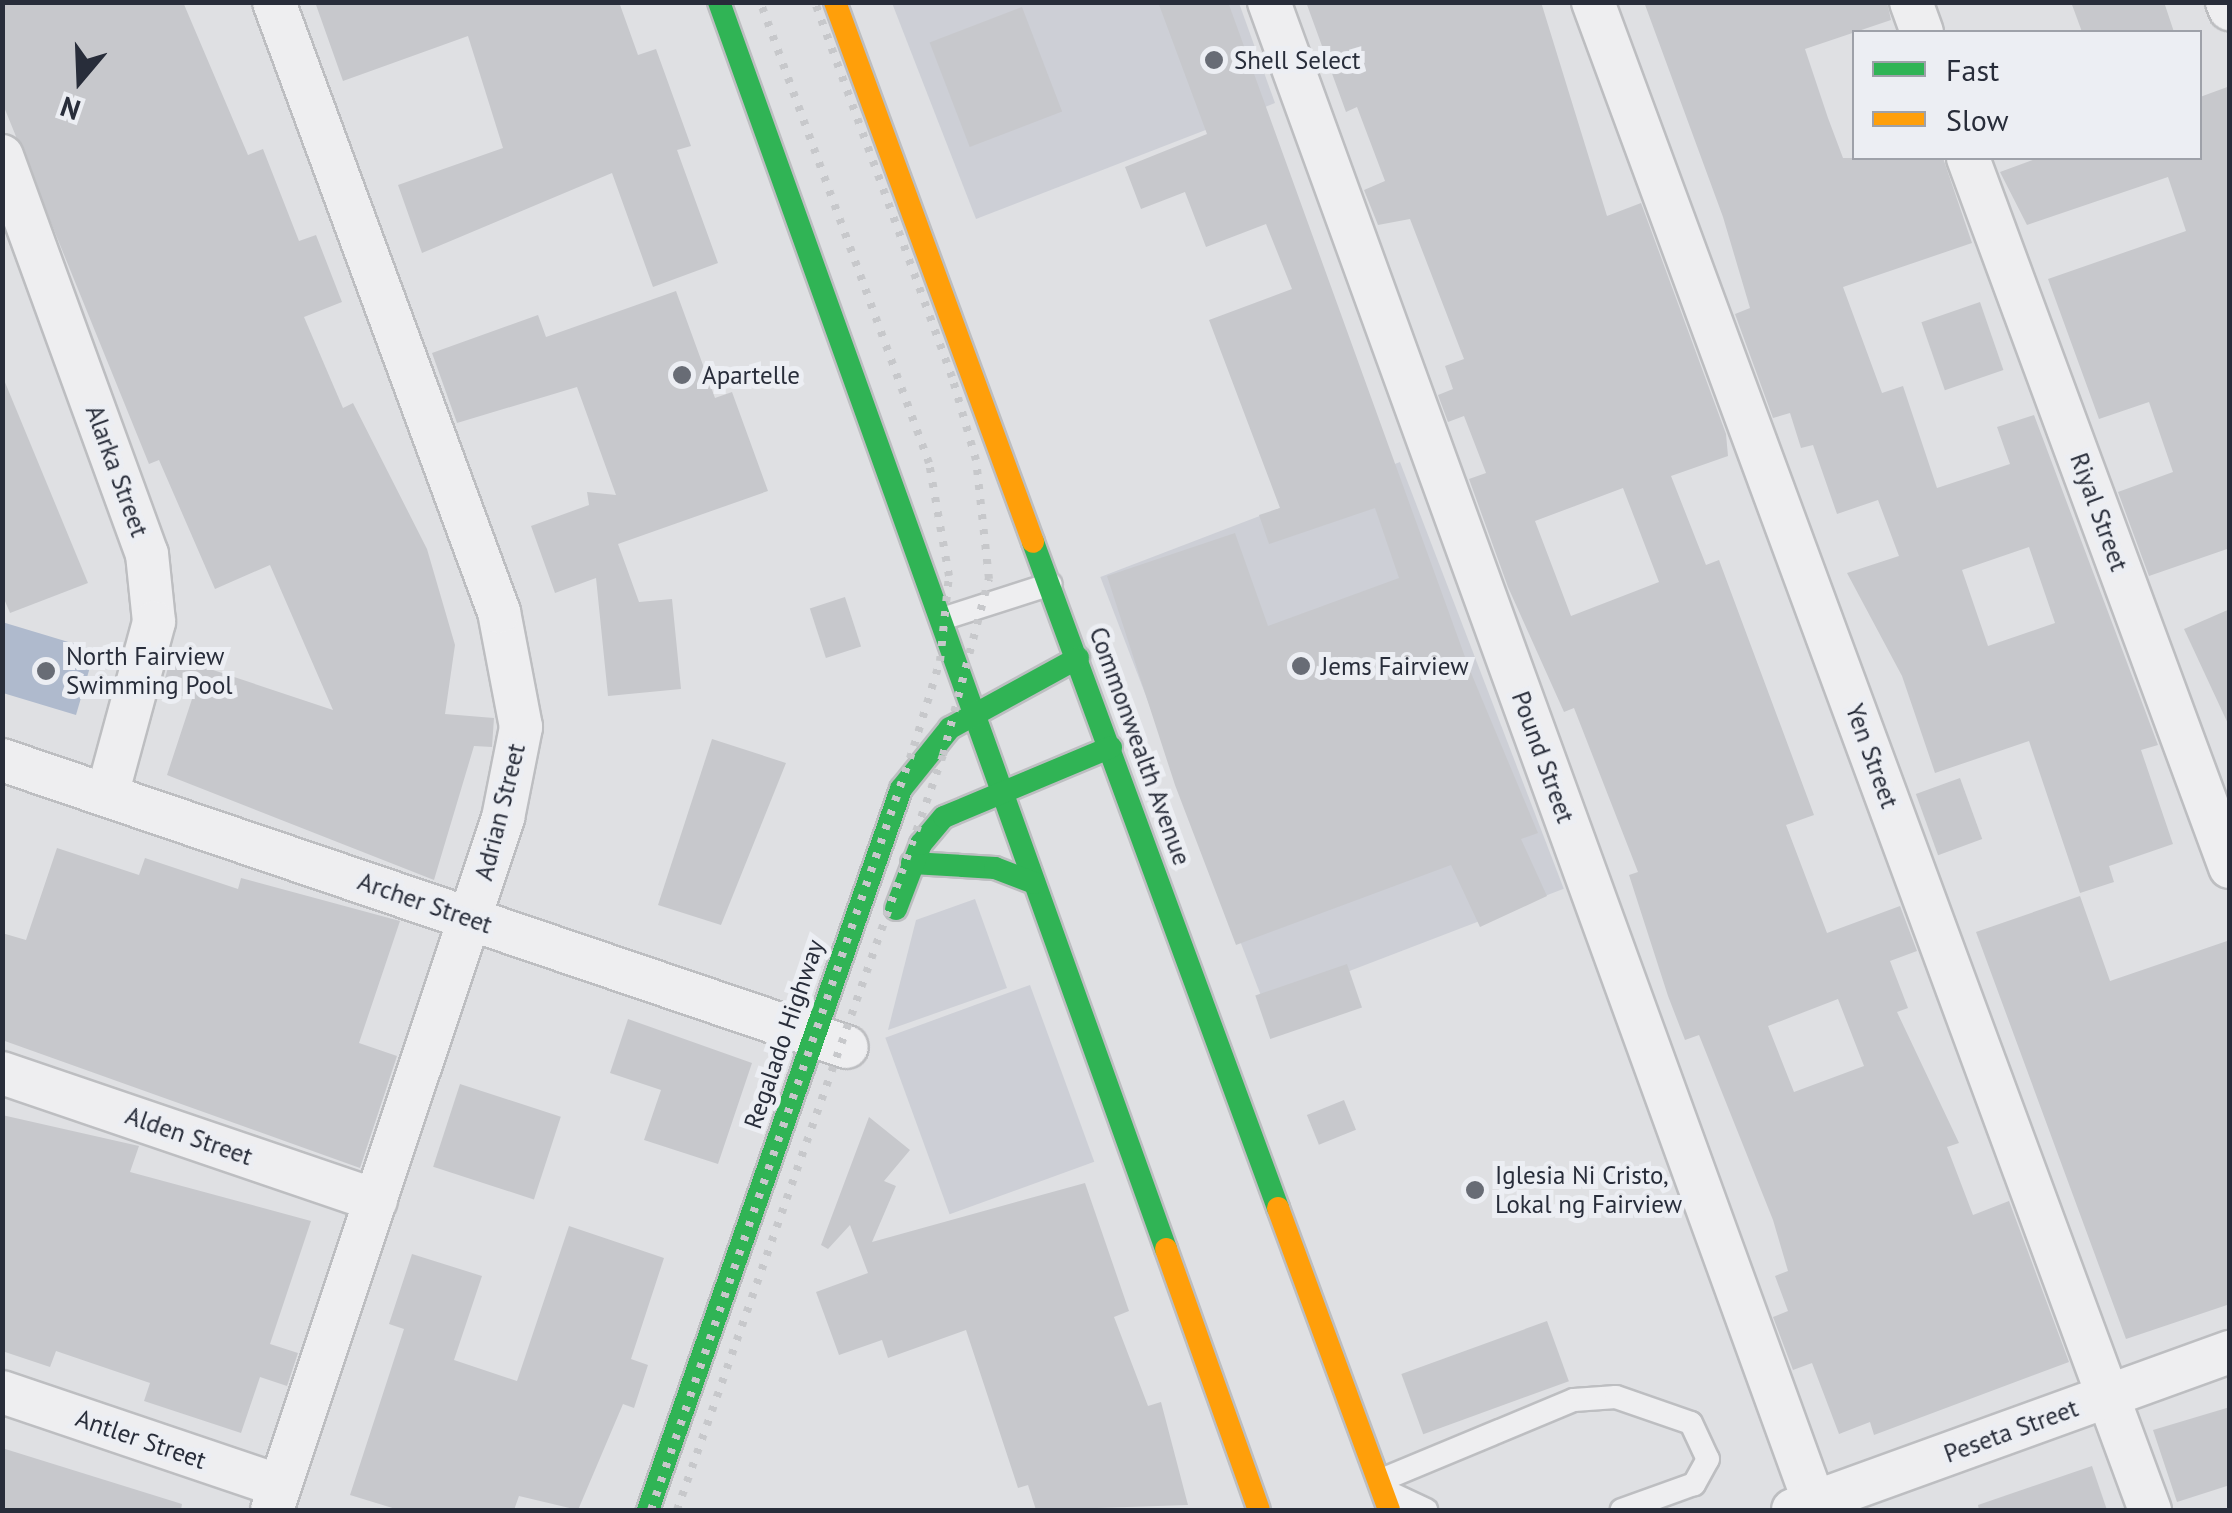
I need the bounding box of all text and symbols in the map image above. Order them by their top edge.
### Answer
north arrow [30,30,130,130]
legend [1852,30,2202,160]
place label: Shell Select [1234,45,1360,75]
marker: Shell Select [1203,49,1225,71]
text: Fast [1946,50,1999,89]
text: N [55,88,85,129]
text: Slow [1946,100,2009,139]
place label: Apartelle [702,360,800,390]
marker: Apartelle [671,364,693,386]
street label: Alarka Street [79,401,155,541]
street label: Riyal Street [2064,449,2134,575]
street label: Commonwealth Avenue [1083,623,1197,869]
place label: North Fairview Swimming Pool [66,642,233,701]
place label: Jems Fairview [1321,651,1469,681]
marker: Jems Fairview [1290,655,1312,677]
marker: North Fairview Swimming Pool [35,660,57,682]
street label: Pound Street [1505,687,1581,827]
street label: Yen Street [1839,700,1905,812]
street label: Adrian Street [469,741,531,883]
street label: Archer Street [354,866,496,940]
street label: Regalado Highway [738,935,830,1133]
street label: Alden Street [122,1100,256,1172]
place label: Iglesia Ni Cristo, Lokal ng Fairview [1495,1161,1682,1220]
marker: Iglesia Ni Cristo, Lokal ng Fairview [1464,1179,1486,1201]
street label: Peseta Street [1940,1393,2082,1469]
street label: Antler Street [72,1403,210,1475]

